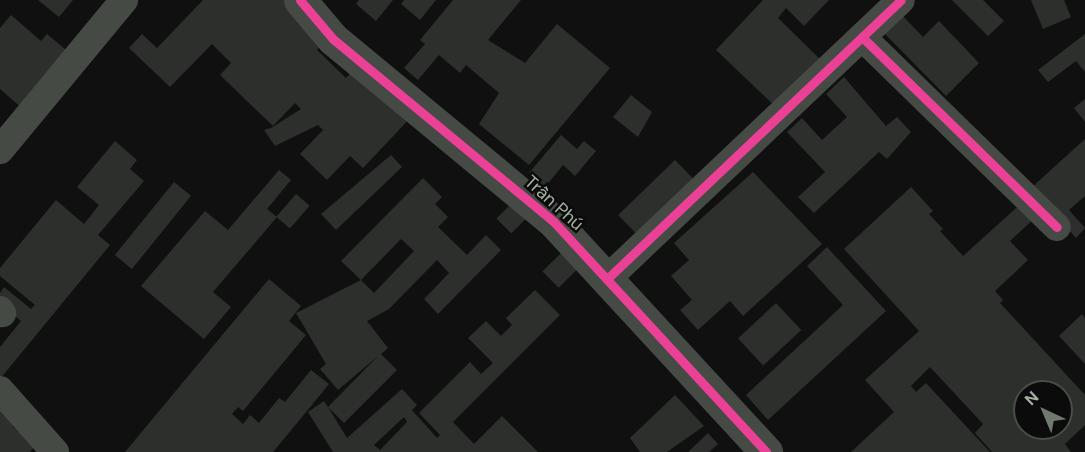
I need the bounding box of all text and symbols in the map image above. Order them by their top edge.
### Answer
street label: Trần Phú [520,171,588,235]
north arrow [1013,380,1073,440]
text: N [1020,387,1043,410]

